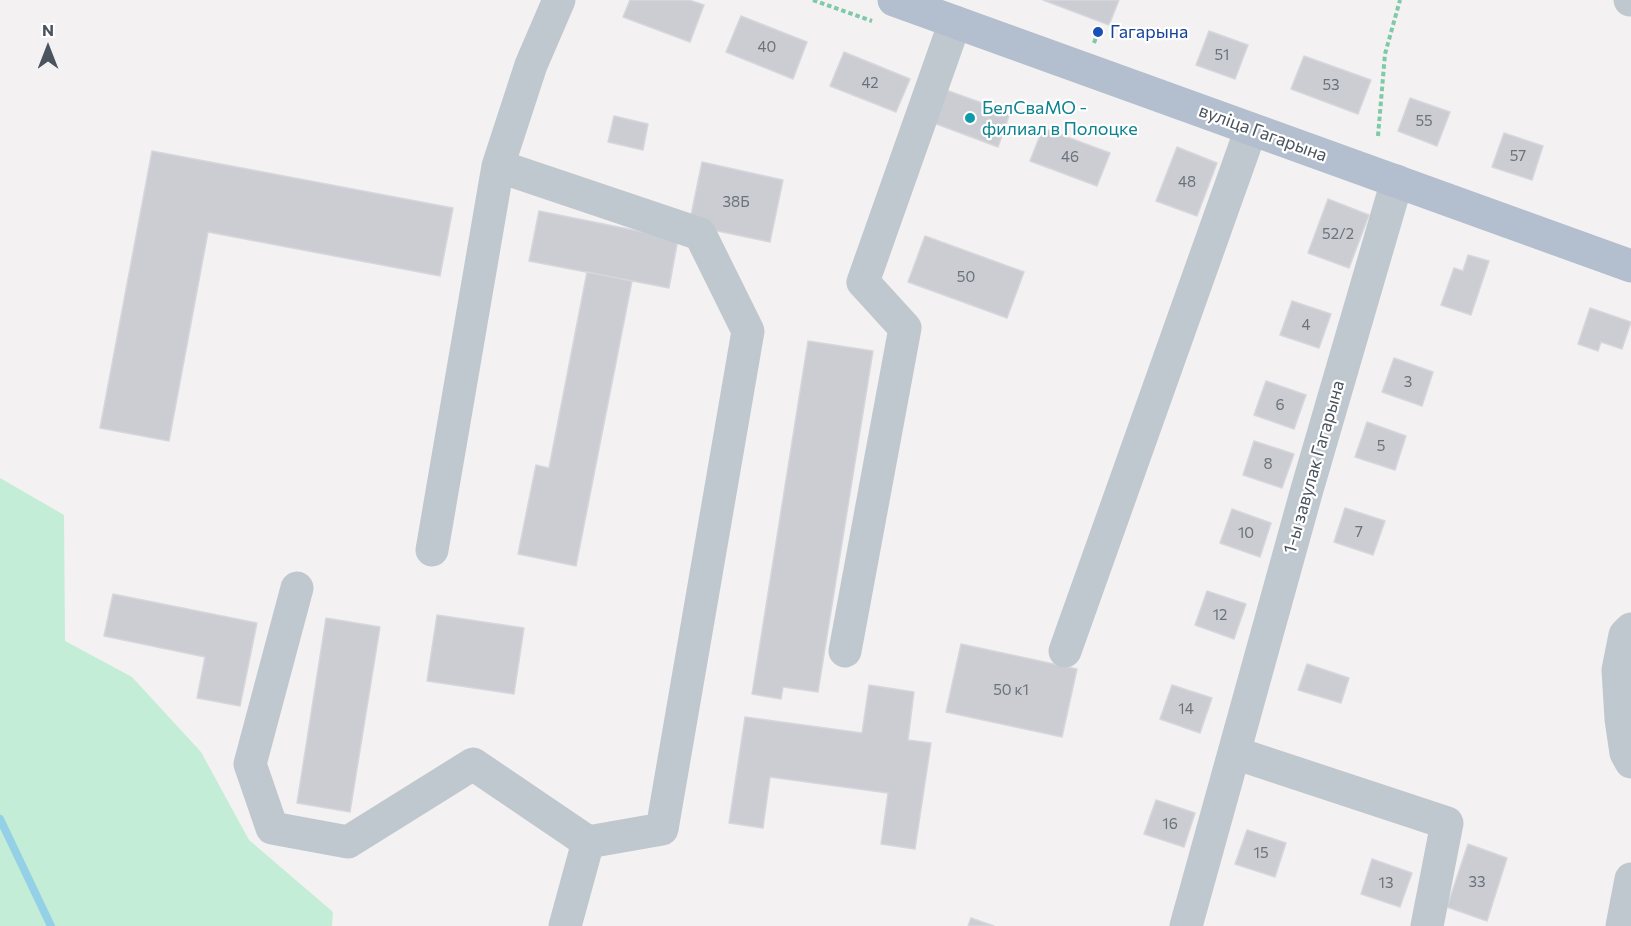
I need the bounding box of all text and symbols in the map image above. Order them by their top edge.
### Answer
north arrow [18,18,78,78]
text: N [42,20,54,39]
place label: Гагарына [1110,21,1188,43]
marker: Гагарына [1091,25,1105,39]
house number: 40 [758,38,776,56]
house number: 51 [1214,46,1230,64]
house number: 42 [861,74,879,92]
house number: 53 [1322,76,1340,94]
place label: БелСваМО - филиал в Полоцке [982,97,1138,140]
street label: вуліца Гагарына [1196,100,1330,166]
marker: БелСваМО - филиал в Полоцке [963,111,977,125]
house number: 55 [1415,112,1433,130]
house number: 57 [1510,147,1526,165]
house number: 46 [1061,148,1079,166]
house number: 48 [1178,173,1196,191]
house number: 38Б [722,193,750,211]
house number: 52/2 [1322,225,1354,243]
house number: 50 [957,268,975,286]
house number: 4 [1302,316,1310,334]
house number: 3 [1404,373,1412,391]
street label: 1-ы завулак Гагарына [1279,378,1349,556]
house number: 6 [1275,396,1285,414]
house number: 5 [1377,437,1385,455]
house number: 8 [1263,455,1273,473]
house number: 7 [1355,523,1363,541]
house number: 10 [1238,524,1254,542]
house number: 12 [1213,606,1227,624]
house number: 50 к1 [993,681,1029,699]
house number: 14 [1178,700,1194,718]
house number: 16 [1162,815,1178,833]
house number: 15 [1253,844,1269,862]
house number: 33 [1468,873,1486,891]
house number: 13 [1379,874,1393,892]

